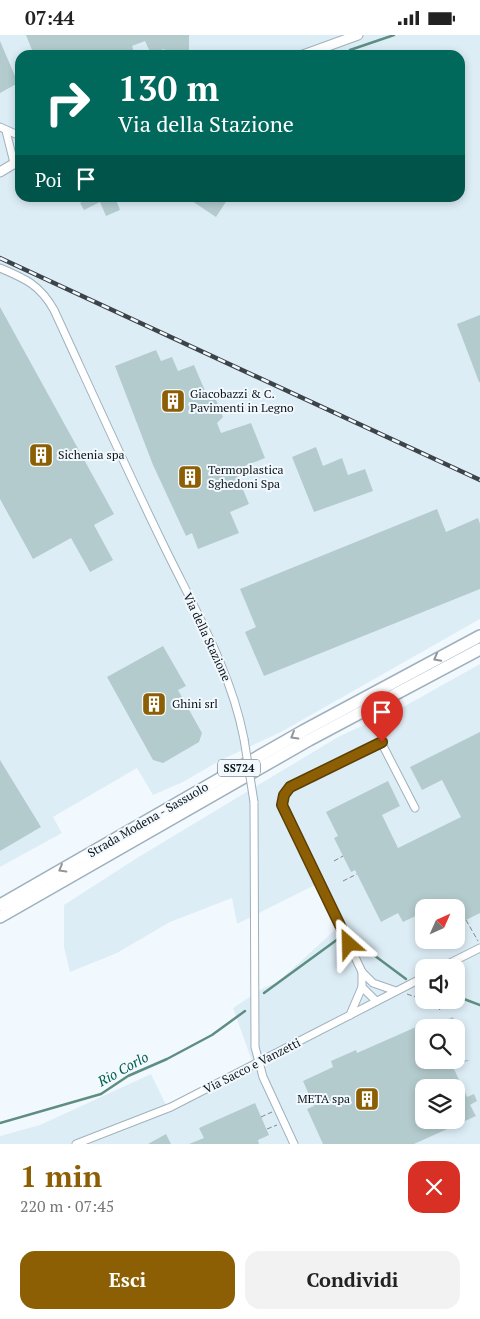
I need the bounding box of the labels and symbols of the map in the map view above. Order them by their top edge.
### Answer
place label: Giacobazzi & C. Pavimenti in Legno [190,386,294,415]
building icon: Giacobazzi & C. Pavimenti in Legno [160,388,186,414]
building icon: Sichenia spa [28,442,54,468]
place label: Sichenia spa [58,447,124,462]
place label: Termoplastica Sghedoni Spa [208,462,284,491]
building icon: Termoplastica Sghedoni Spa [177,464,203,490]
street label: Via della Stazione [180,590,235,683]
one-way arrow [433,652,442,662]
building icon: Ghini srl [141,691,167,717]
pin [361,691,403,742]
place label: Ghini srl [172,696,218,711]
one-way arrow [290,730,299,740]
road number: SS724 [218,759,260,776]
street label: Strada Modena - Sassuolo [85,779,211,860]
one-way arrow [59,863,68,873]
north arrow [415,899,465,949]
position arrow [322,917,374,969]
street label: Via Sacco e Vanzetti [201,1034,303,1096]
water label: Rio Corlo [93,1047,152,1091]
building icon: META spa [354,1086,380,1112]
place label: META spa [297,1091,350,1106]

